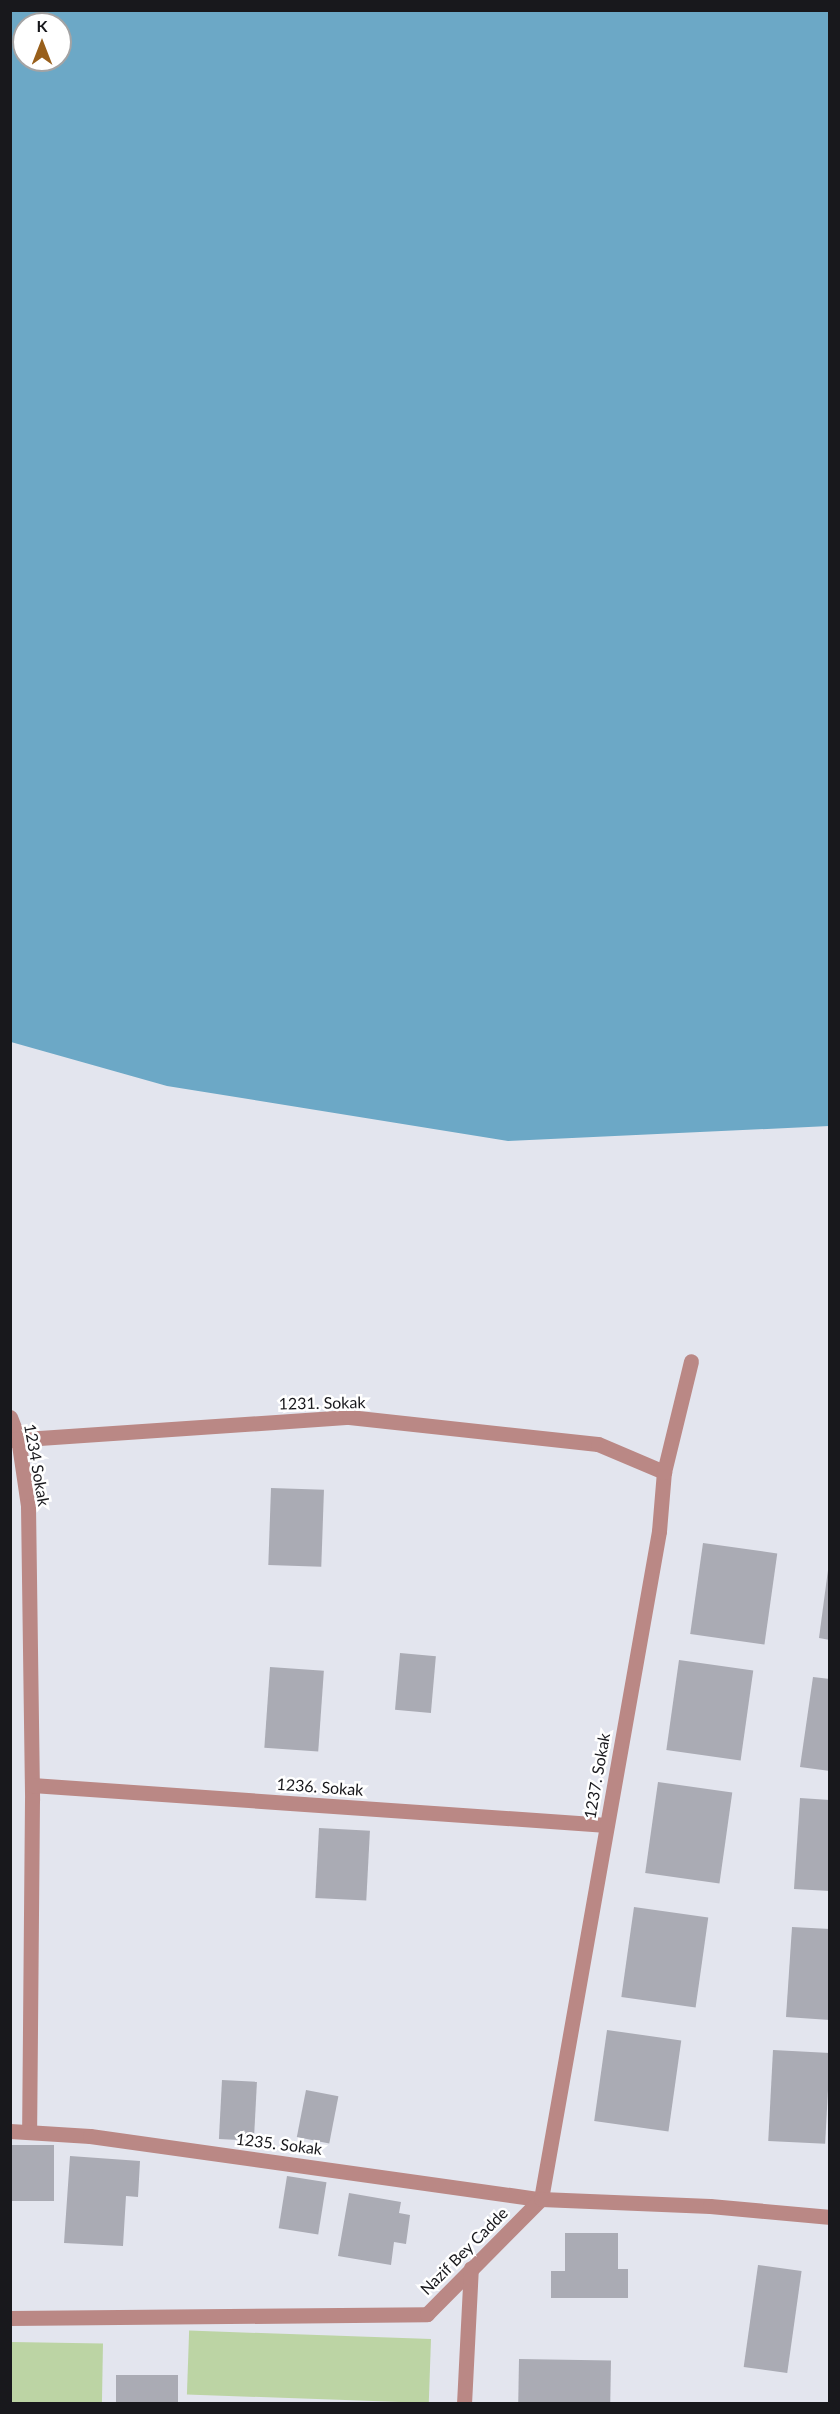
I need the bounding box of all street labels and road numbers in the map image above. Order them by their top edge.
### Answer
street label: 1231. Sokak [278,1393,366,1413]
street label: 1234 Sokak [20,1422,54,1508]
street label: 1237. Sokak [580,1732,614,1820]
street label: 1236. Sokak [276,1774,364,1800]
street label: 1235. Sokak [235,2129,323,2159]
street label: Nazif Bey Cadde [416,2203,512,2299]

